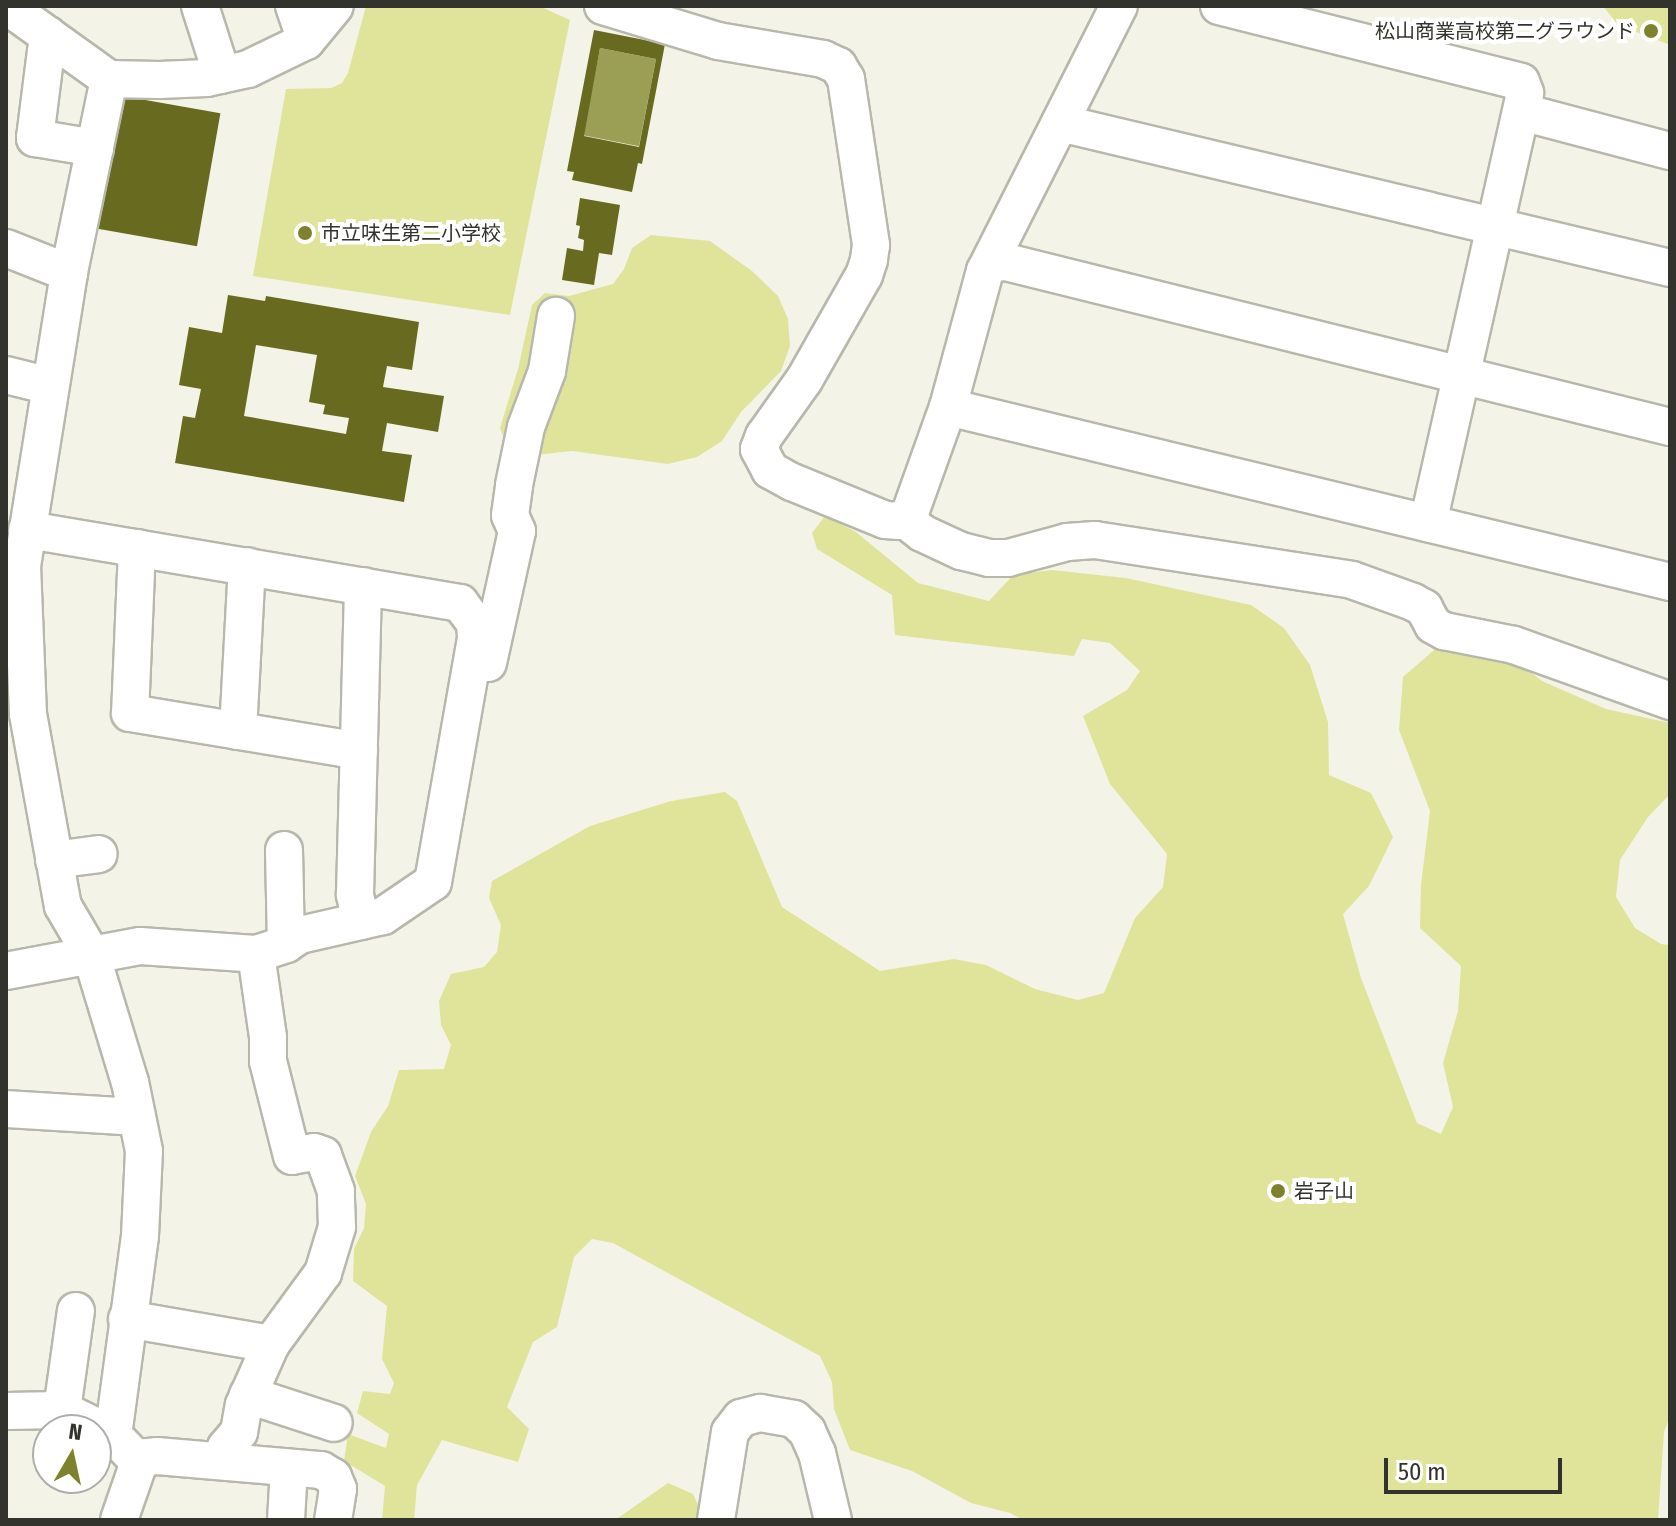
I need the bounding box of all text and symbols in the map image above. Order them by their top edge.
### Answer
place label: 松山商業高校第二グラウンド [1375,19,1635,43]
marker: 松山商業高校第二グラウンド [1642,22,1660,40]
place label: 市立味生第二小学校 [321,221,501,245]
marker: 市立味生第二小学校 [296,224,314,242]
place label: 岩子山 [1294,1179,1354,1203]
marker: 岩子山 [1269,1182,1287,1200]
north arrow [32,1414,112,1494]
text: N [67,1417,84,1446]
scale bar [1388,1442,1566,1492]
text: 50 m [1398,1458,1446,1486]

